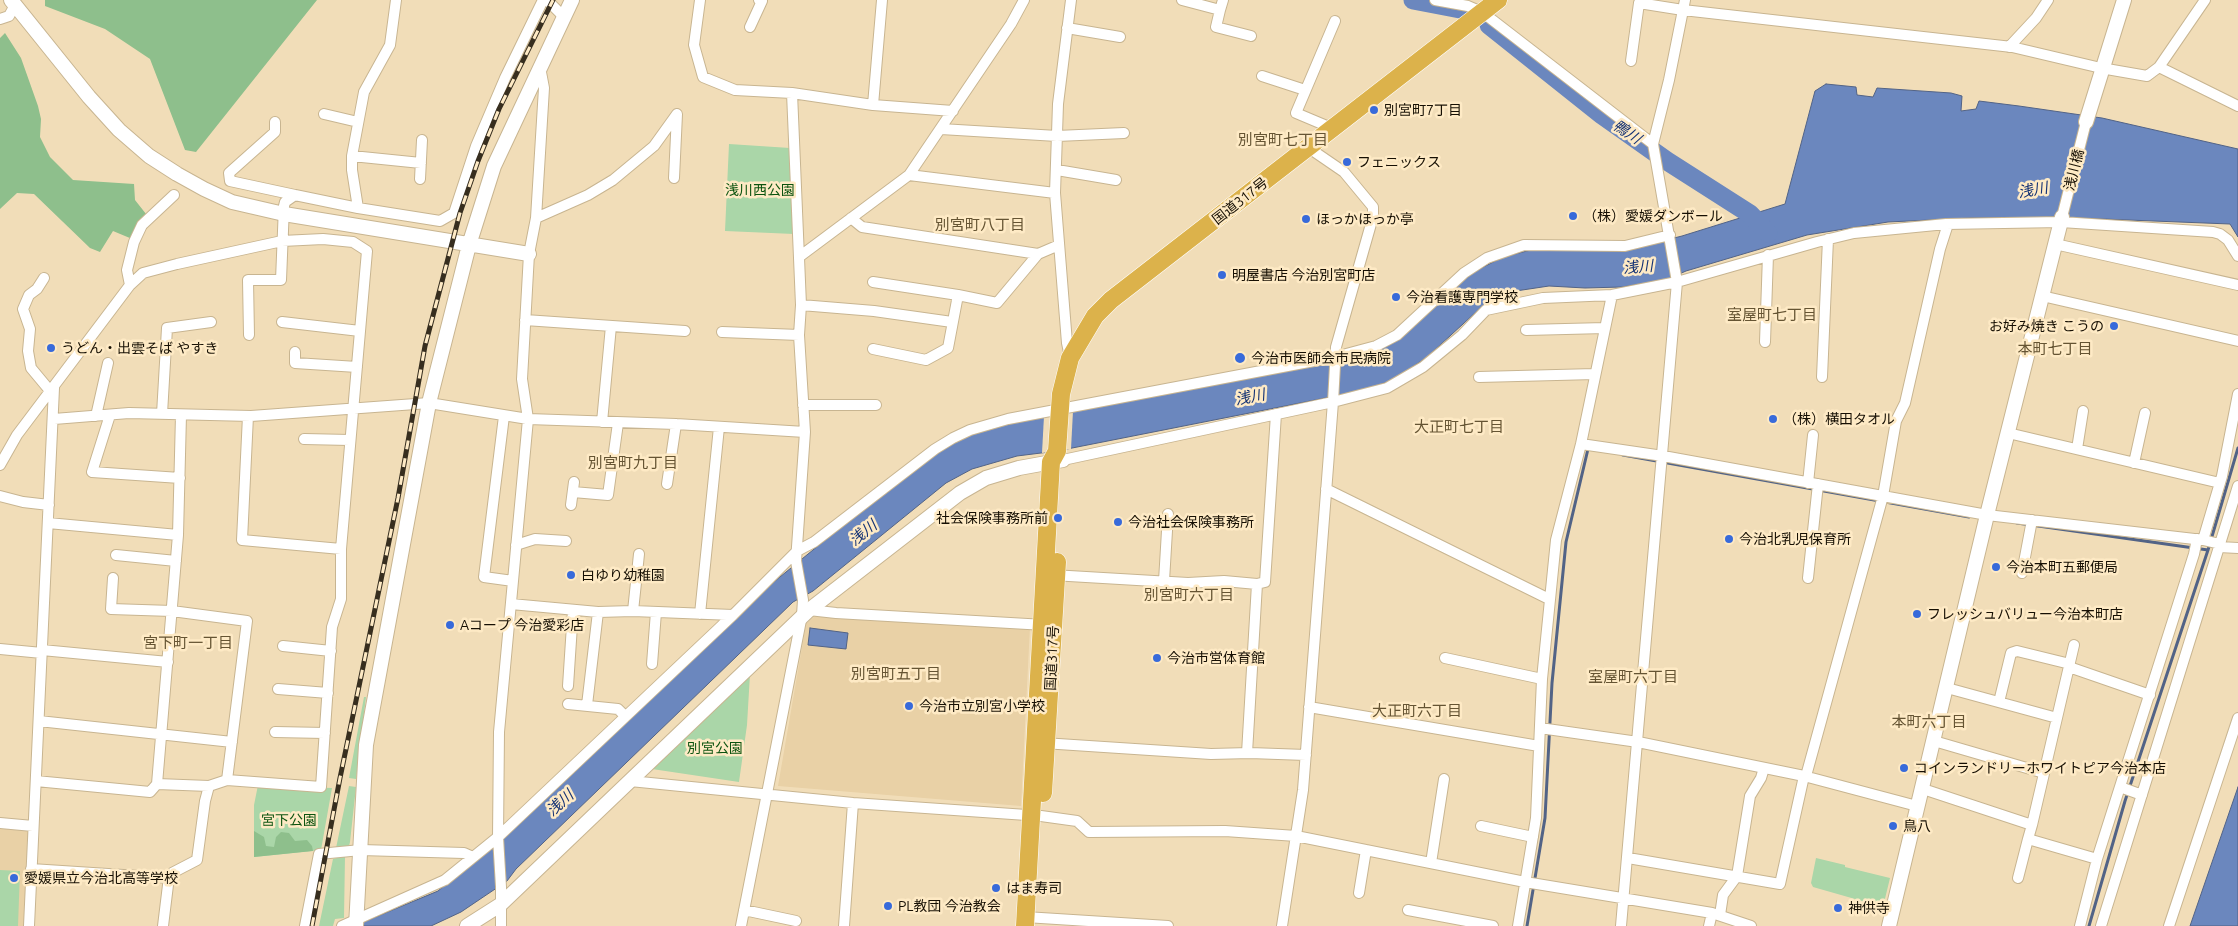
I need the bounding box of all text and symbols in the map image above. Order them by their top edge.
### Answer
place label: 別宮町7丁目 [1384,102,1462,118]
marker: 別宮町7丁目 [1368,104,1380,116]
water label: 鴨川 [1610,116,1644,148]
district label: 別宮町七丁目 [1238,131,1328,149]
street label: 浅川橋 [2061,148,2087,192]
place label: フェニックス [1357,154,1441,170]
marker: フェニックス [1341,156,1353,168]
street label: 国道317号 [1209,174,1271,228]
water label: 浅川 [2017,179,2049,201]
park label: 浅川西公園 [725,182,795,198]
place label: （株）愛媛ダンボール [1583,208,1723,224]
marker: （株）愛媛ダンボール [1567,210,1579,222]
place label: ほっかほっか亭 [1316,211,1414,227]
marker: ほっかほっか亭 [1300,213,1312,225]
district label: 別宮町八丁目 [935,216,1025,234]
water label: 浅川 [1622,257,1654,277]
place label: 明屋書店 今治別宮町店 [1232,267,1375,283]
marker: 明屋書店 今治別宮町店 [1216,269,1228,281]
place label: 今治看護専門学校 [1406,289,1518,305]
marker: 今治看護専門学校 [1390,291,1402,303]
district label: 室屋町七丁目 [1727,306,1817,324]
place label: お好み焼き こうの [1989,318,2104,334]
marker: お好み焼き こうの [2108,320,2120,332]
place label: うどん・出雲そば やすき [61,340,218,356]
district label: 本町七丁目 [2018,340,2092,358]
marker: うどん・出雲そば やすき [45,342,57,354]
place label: 今治市医師会市民病院 [1251,350,1391,366]
marker: 今治市医師会市民病院 [1233,351,1247,365]
water label: 浅川 [1234,385,1266,409]
place label: （株）横田タオル [1783,411,1895,427]
marker: （株）横田タオル [1767,413,1779,425]
district label: 大正町七丁目 [1414,418,1504,436]
district label: 別宮町九丁目 [588,454,678,472]
place label: 社会保険事務所前 [936,510,1048,526]
marker: 社会保険事務所前 [1052,512,1064,524]
place label: 今治社会保険事務所 [1128,514,1254,530]
marker: 今治社会保険事務所 [1112,516,1124,528]
water label: 浅川 [846,517,880,549]
place label: 今治北乳児保育所 [1739,531,1851,547]
marker: 今治北乳児保育所 [1723,533,1735,545]
place label: 今治本町五郵便局 [2006,559,2118,575]
marker: 今治本町五郵便局 [1990,561,2002,573]
place label: 白ゆり幼稚園 [581,567,665,583]
marker: 白ゆり幼稚園 [565,569,577,581]
district label: 別宮町六丁目 [1144,586,1234,604]
place label: フレッシュバリュー今治本町店 [1927,606,2123,622]
marker: フレッシュバリュー今治本町店 [1911,608,1923,620]
place label: Aコープ 今治愛彩店 [460,617,584,633]
marker: Aコープ 今治愛彩店 [444,619,456,631]
street label: 国道317号 [1042,625,1062,691]
district label: 宮下町一丁目 [143,634,233,652]
place label: 今治市営体育館 [1167,650,1265,666]
marker: 今治市営体育館 [1151,652,1163,664]
district label: 別宮町五丁目 [851,665,941,683]
district label: 室屋町六丁目 [1588,668,1678,686]
place label: 今治市立別宮小学校 [919,698,1045,714]
marker: 今治市立別宮小学校 [903,700,915,712]
district label: 大正町六丁目 [1372,702,1462,720]
district label: 本町六丁目 [1892,713,1966,731]
park label: 別宮公園 [687,740,743,756]
place label: コインランドリーホワイトピア今治本店 [1914,760,2166,776]
marker: コインランドリーホワイトピア今治本店 [1898,762,1910,774]
water label: 浅川 [543,786,577,820]
park label: 宮下公園 [261,812,317,828]
place label: 鳥八 [1903,818,1931,834]
marker: 鳥八 [1887,820,1899,832]
place label: 愛媛県立今治北高等学校 [24,870,178,886]
marker: 愛媛県立今治北高等学校 [8,872,20,884]
place label: はま寿司 [1006,880,1062,896]
marker: はま寿司 [990,882,1002,894]
place label: PL教団 今治教会 [898,898,1001,914]
marker: PL教団 今治教会 [882,900,894,912]
place label: 神供寺 [1848,900,1890,916]
marker: 神供寺 [1832,902,1844,914]

